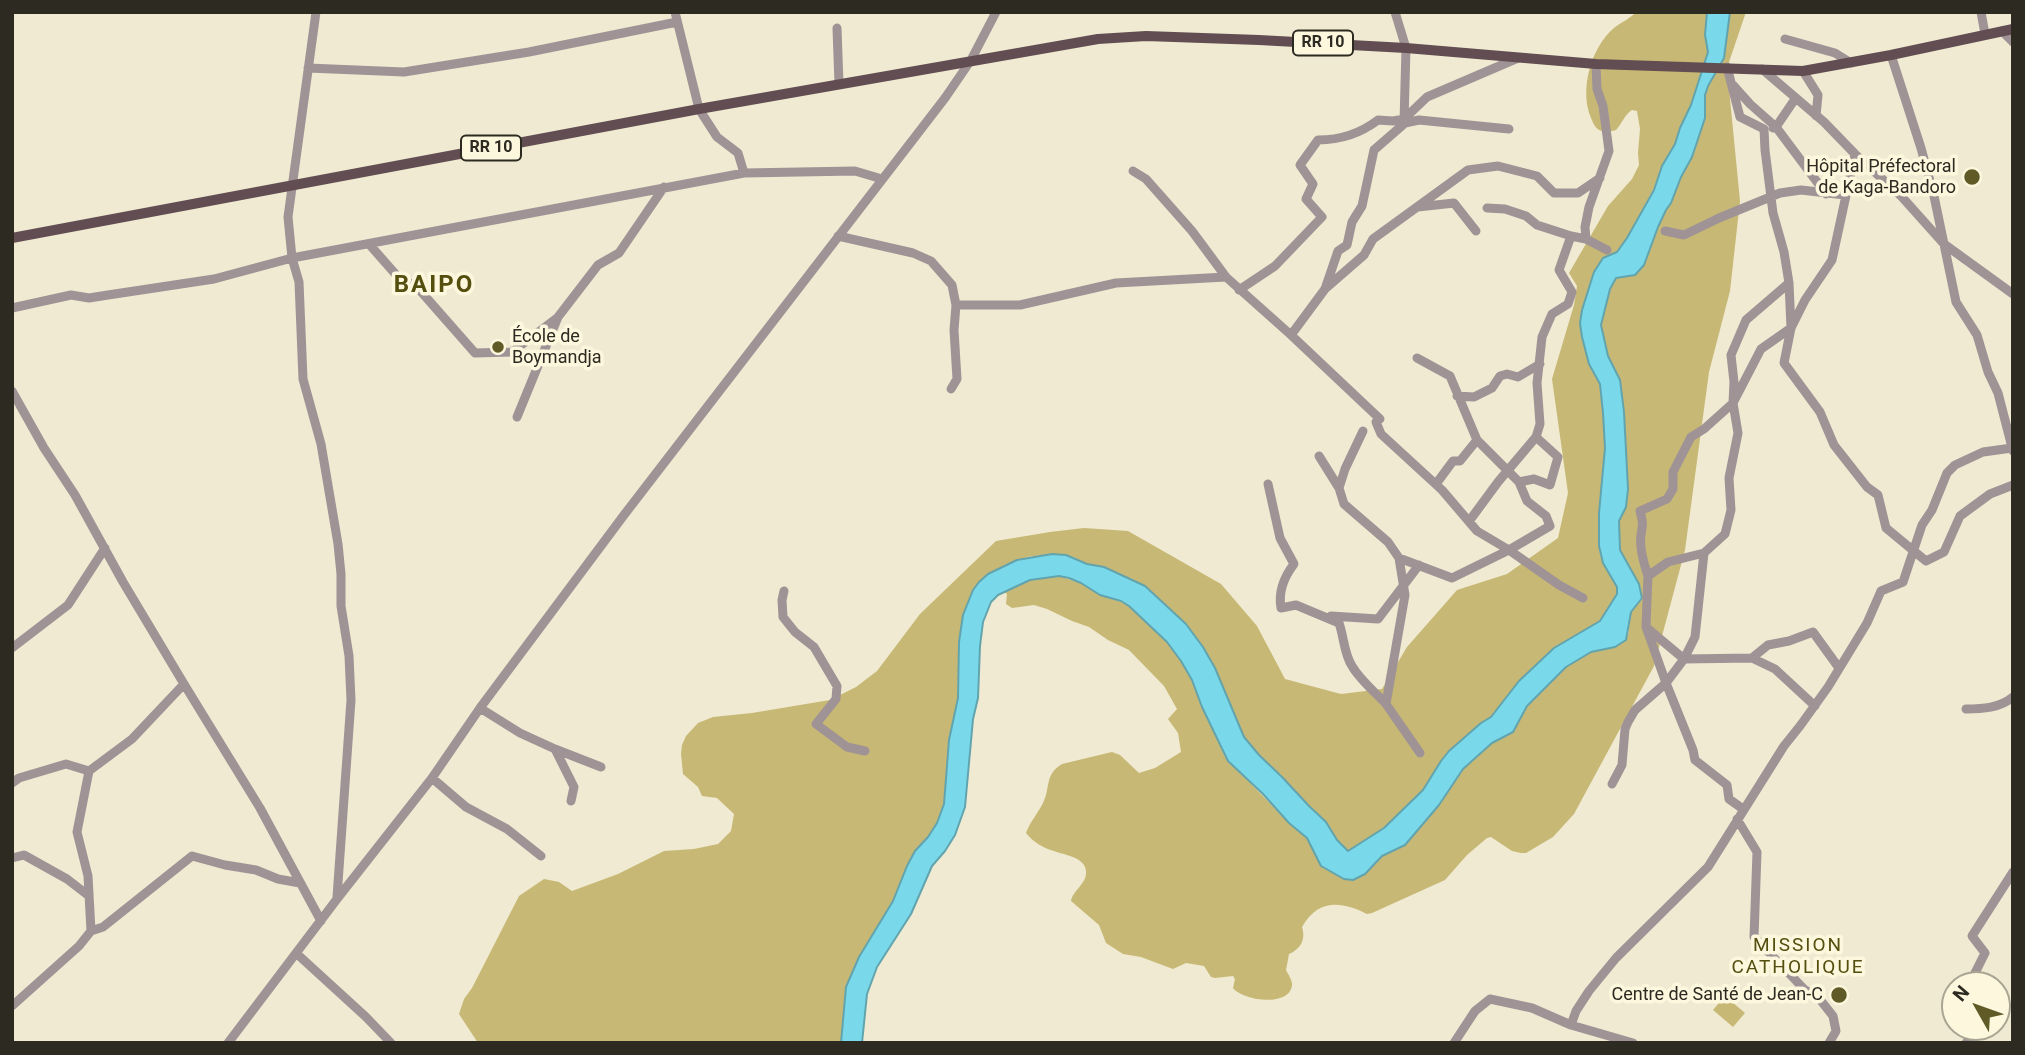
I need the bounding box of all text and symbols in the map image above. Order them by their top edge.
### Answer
road number: RR 10 [1293,31,1353,56]
road number: RR 10 [461,136,521,160]
place label: Hôpital Préfectoral de Kaga-Bandoro [1806,156,1956,198]
marker: Hôpital Préfectoral de Kaga-Bandoro [1962,167,1982,187]
district label: BAIPO [394,272,474,300]
place label: École de Boymandja [512,326,602,368]
marker: École de Boymandja [490,339,506,355]
district label: MISSION CATHOLIQUE [1733,935,1863,979]
north arrow [1941,971,2011,1041]
text: N [1948,981,1974,1006]
place label: Centre de Santé de Jean-C [1611,984,1823,1006]
marker: Centre de Santé de Jean-C [1829,985,1849,1005]

